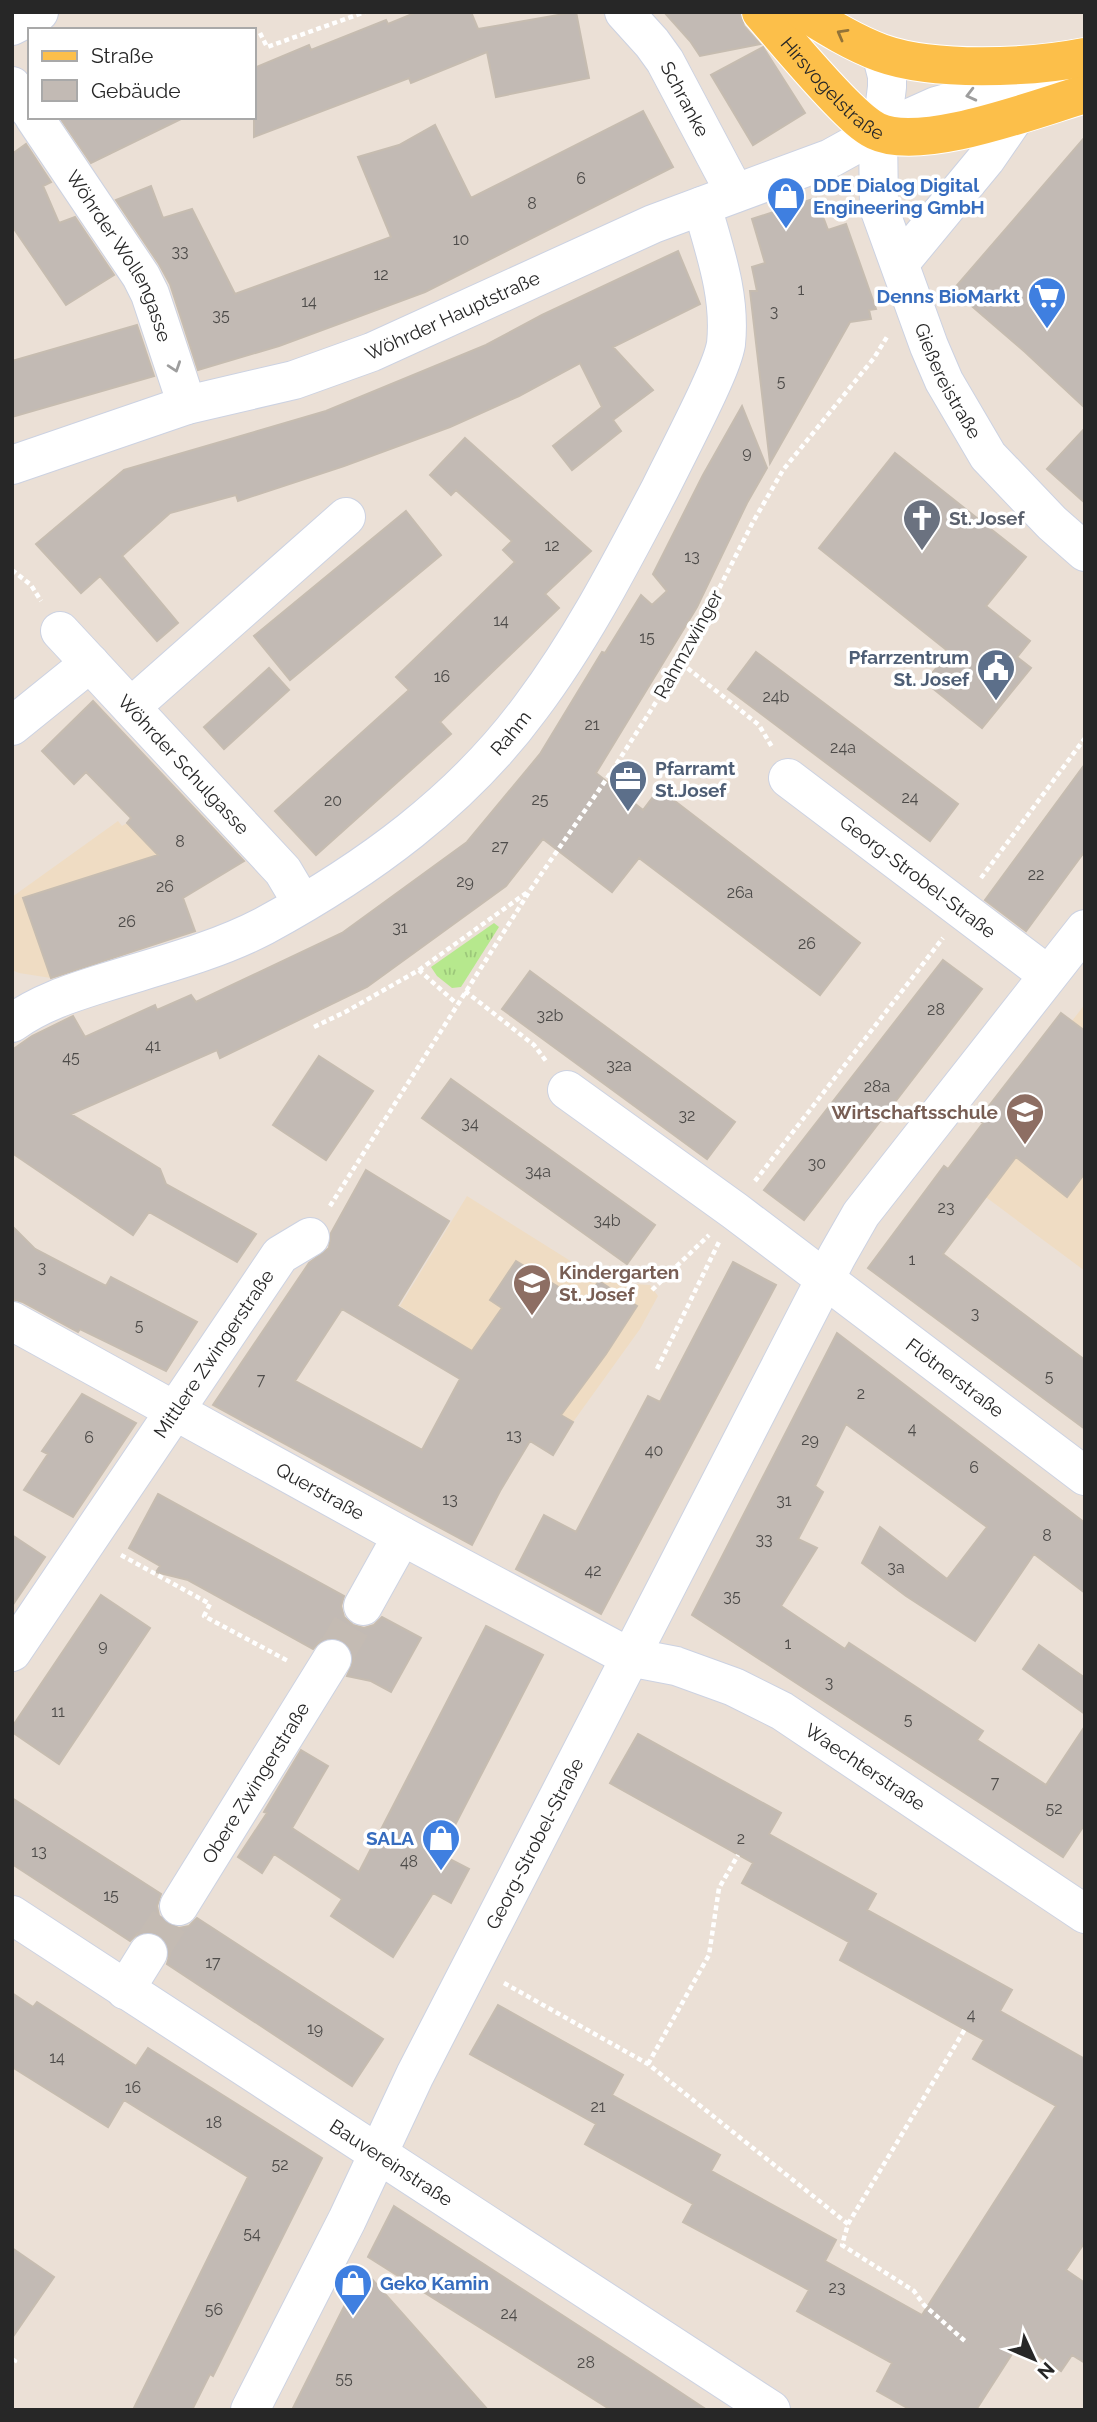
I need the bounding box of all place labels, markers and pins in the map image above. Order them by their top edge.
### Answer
place label: DDE Dialog Digital Engineering GmbH [813,174,985,218]
shop icon: DDE Dialog Digital Engineering GmbH [765,175,807,230]
supermarket icon: Denns BioMarkt [1026,275,1068,330]
place label: Denns BioMarkt [877,285,1021,307]
church icon: St. Josef [901,497,943,552]
place label: St. Josef [949,507,1025,529]
place label: Pfarrzentrum St. Josef [848,646,970,690]
public building icon: Pfarrzentrum St. Josef [975,647,1017,702]
place label: Pfarramt St.Josef [655,757,736,801]
office icon: Pfarramt St.Josef [607,758,649,813]
school or university icon: Wirtschaftsschule [1004,1091,1046,1146]
place label: Wirtschaftsschule [832,1101,998,1123]
place label: Kindergarten St. Josef [559,1261,679,1305]
school or university icon: Kindergarten St. Josef [511,1262,553,1317]
shop icon: SALA [420,1817,462,1872]
place label: SALA [366,1827,414,1849]
shop icon: Geko Kamin [332,2262,374,2317]
place label: Geko Kamin [380,2272,489,2294]

